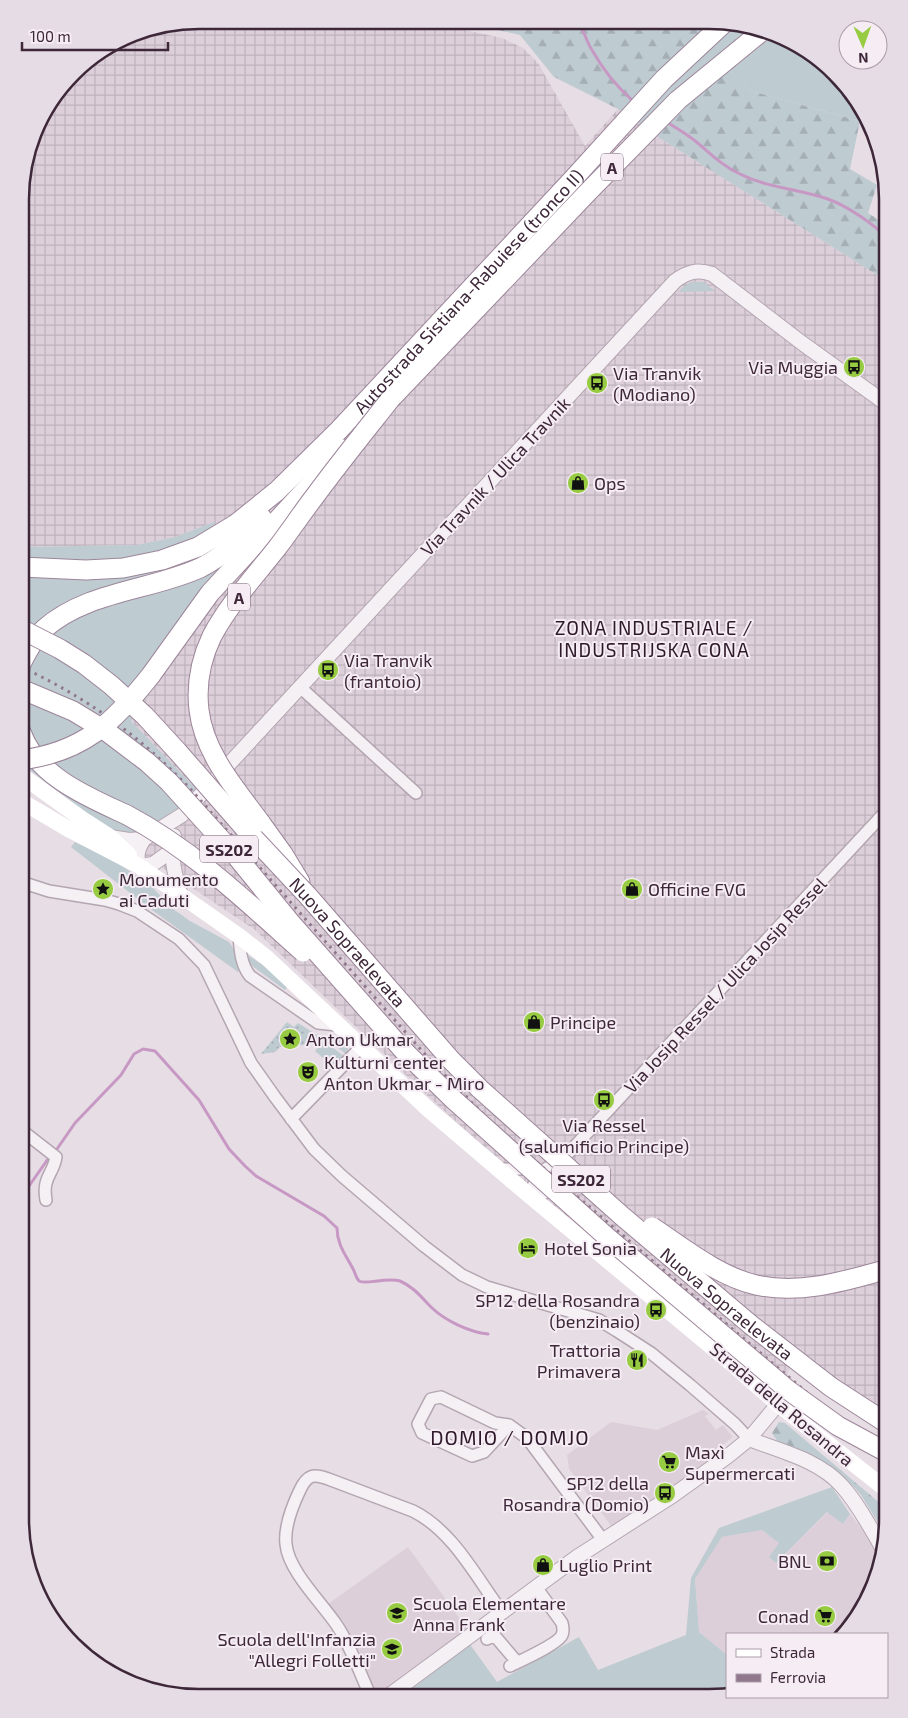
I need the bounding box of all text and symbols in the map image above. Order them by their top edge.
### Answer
scale bar [22,20,169,52]
north arrow [838,20,888,70]
text: 100 m [30,27,71,45]
text: N [858,50,869,67]
road number: A [601,154,623,180]
street label: Autostrada Sistiana-Rabuiese (tronco II) [349,164,588,418]
bus stop icon: Via Muggia [842,355,866,379]
place label: Via Muggia [748,356,838,378]
place label: Via Tranvik (Modiano) [613,362,701,405]
bus stop icon: Via Tranvik (Modiano) [585,371,609,395]
street label: Via Travnik / Ulica Travnik [416,392,574,560]
shop icon: Ops [566,471,590,495]
place label: Ops [594,472,626,494]
road number: A [228,584,250,610]
district label: ZONA INDUSTRIALE / INDUSTRIJSKA CONA [555,616,753,661]
place label: Via Tranvik (frantoio) [344,649,432,692]
bus stop icon: Via Tranvik (frantoio) [316,658,340,682]
road number: SS202 [200,836,258,862]
place label: Monumento ai Caduti [119,868,219,911]
street label: Via Josip Ressel / Ulica Josip Ressel [619,872,831,1097]
street label: Nuova Sopraelevata [285,873,410,1011]
place icon: Monumento ai Caduti [91,877,115,901]
shop icon: Officine FVG [620,877,644,901]
place label: Officine FVG [648,878,746,900]
shop icon: Principe [522,1010,546,1034]
place label: Principe [550,1011,616,1033]
place icon: Anton Ukmar [278,1027,302,1051]
place label: Anton Ukmar [306,1028,413,1050]
place label: Kulturni center Anton Ukmar - Miro [324,1051,484,1094]
theatre icon: Kulturni center Anton Ukmar - Miro [296,1060,320,1084]
bus stop icon: Via Ressel (salumificio Principe) [592,1088,616,1112]
place label: Via Ressel (salumificio Principe) [519,1114,689,1157]
road number: SS202 [552,1166,610,1192]
hotel icon: Hotel Sonia [516,1236,540,1260]
place label: Hotel Sonia [544,1237,637,1259]
street label: Nuova Sopraelevata [656,1243,798,1365]
place label: SP12 della Rosandra (benzinaio) [475,1289,640,1332]
bus stop icon: SP12 della Rosandra (benzinaio) [644,1298,668,1322]
street label: Strada della Rosandra [706,1337,858,1471]
place label: Trattoria Primavera [537,1339,621,1382]
restaurant icon: Trattoria Primavera [625,1348,649,1372]
district label: DOMIO / DOMJO [430,1425,590,1449]
place label: Maxì Supermercati [685,1441,795,1484]
supermarket icon: Maxì Supermercati [657,1450,681,1474]
place label: SP12 della Rosandra (Domio) [503,1472,649,1515]
bus stop icon: SP12 della Rosandra (Domio) [653,1481,677,1505]
bank icon: BNL [815,1549,839,1573]
place label: BNL [778,1550,811,1572]
shop icon: Luglio Print [531,1553,555,1577]
place label: Luglio Print [559,1554,652,1576]
place label: Scuola Elementare Anna Frank [413,1592,566,1635]
school or university icon: Scuola Elementare Anna Frank [385,1601,409,1625]
supermarket icon: Conad [813,1604,837,1628]
place label: Conad [758,1605,809,1627]
place label: Scuola dell'Infanzia "Allegri Folletti" [217,1628,376,1671]
legend [726,1633,888,1698]
school or university icon: Scuola dell'Infanzia "Allegri Folletti" [380,1637,404,1661]
text: Strada [770,1643,815,1661]
text: Ferrovia [770,1668,826,1686]

